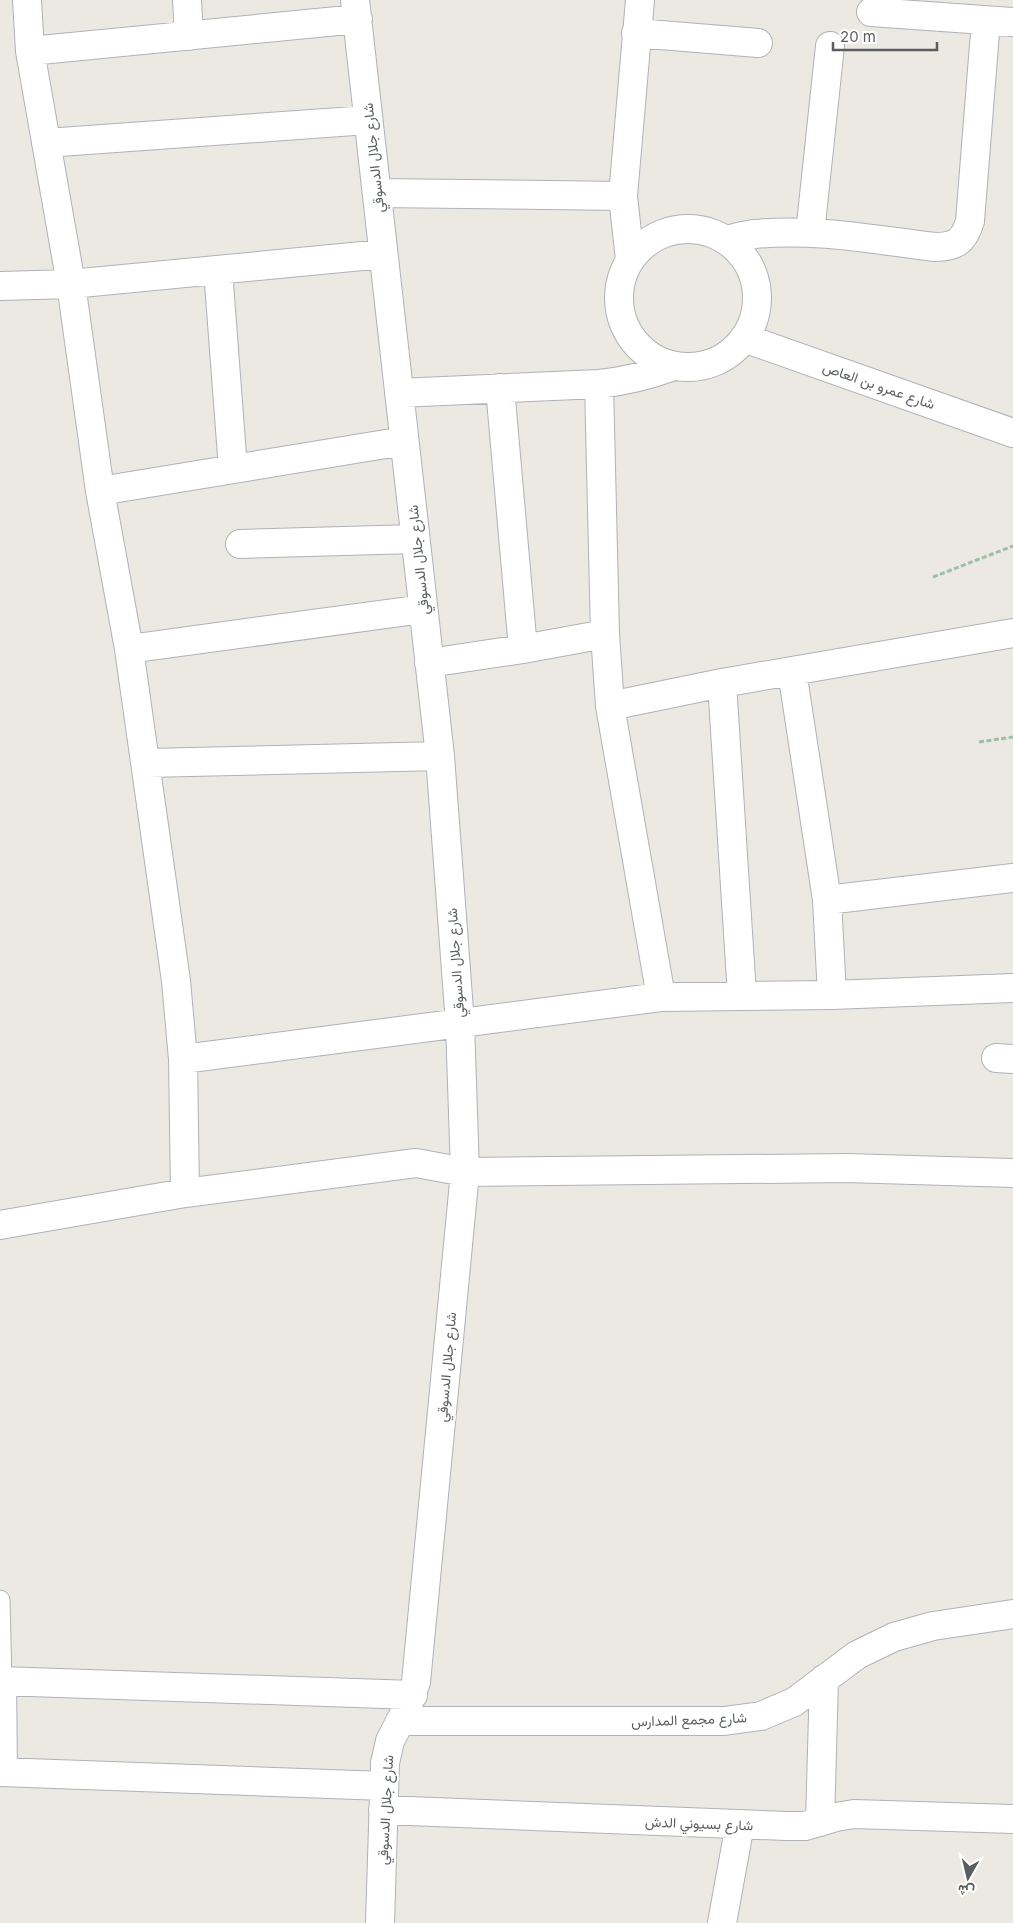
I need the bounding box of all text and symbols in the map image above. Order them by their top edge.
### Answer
scale bar [833,20,937,52]
text: 20 m [840,27,876,46]
street label: شارع جلال الدسوقي [359,102,391,214]
street label: شارع عمرو بن العاص [820,358,937,415]
street label: شارع جلال الدسوقي [404,504,436,616]
street label: شارع جلال الدسوقي [443,907,471,1019]
street label: شارع جلال الدسوقي [433,1311,463,1423]
street label: شارع مجمع المدارس [631,1708,747,1733]
street label: شارع جلال الدسوقي [374,1754,400,1866]
street label: شارع بسيوني الدش [644,1813,753,1837]
north arrow [943,1853,993,1903]
text: ش [956,1881,976,1901]

